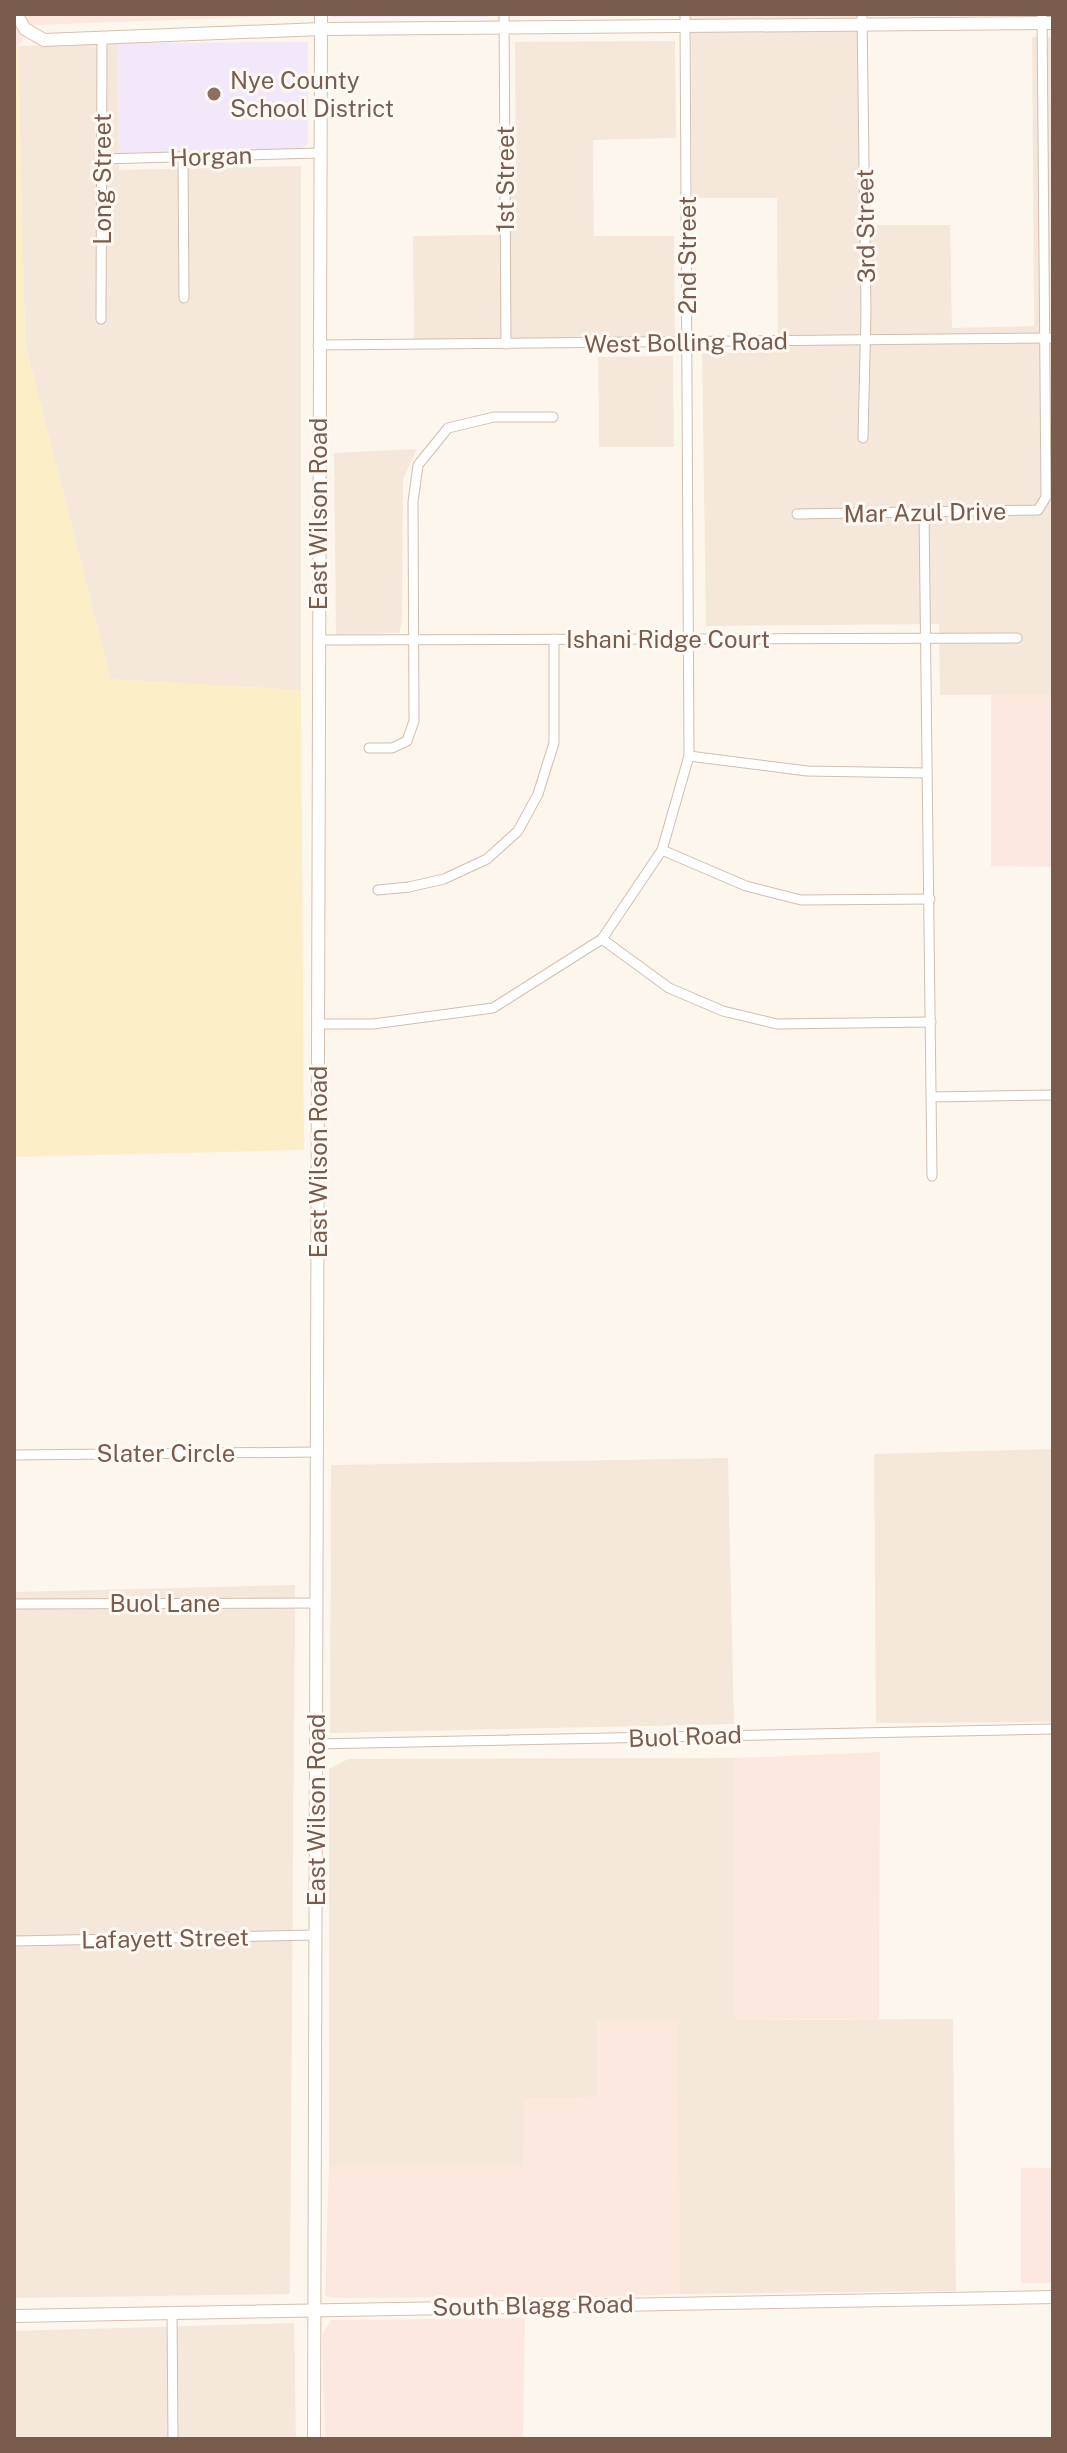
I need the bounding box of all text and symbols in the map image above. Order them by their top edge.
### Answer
place label: Nye County School District [230,66,394,122]
marker: Nye County School District [205,85,223,103]
street label: Long Street [88,113,116,245]
street label: 1st Street [491,126,519,232]
street label: Horgan [169,141,253,171]
street label: 3rd Street [850,168,880,284]
street label: 2nd Street [673,196,701,314]
street label: West Bolling Road [584,326,788,358]
street label: East Wilson Road [304,418,332,610]
street label: Mar Azul Drive [843,497,1007,527]
street label: Ishani Ridge Court [566,625,770,653]
street label: East Wilson Road [304,1066,332,1258]
street label: Slater Circle [97,1439,235,1467]
street label: Buol Lane [110,1589,220,1617]
street label: East Wilson Road [302,1714,330,1906]
street label: Buol Road [628,1720,742,1752]
street label: Lafayett Street [81,1923,249,1953]
street label: South Blagg Road [432,2289,634,2321]

